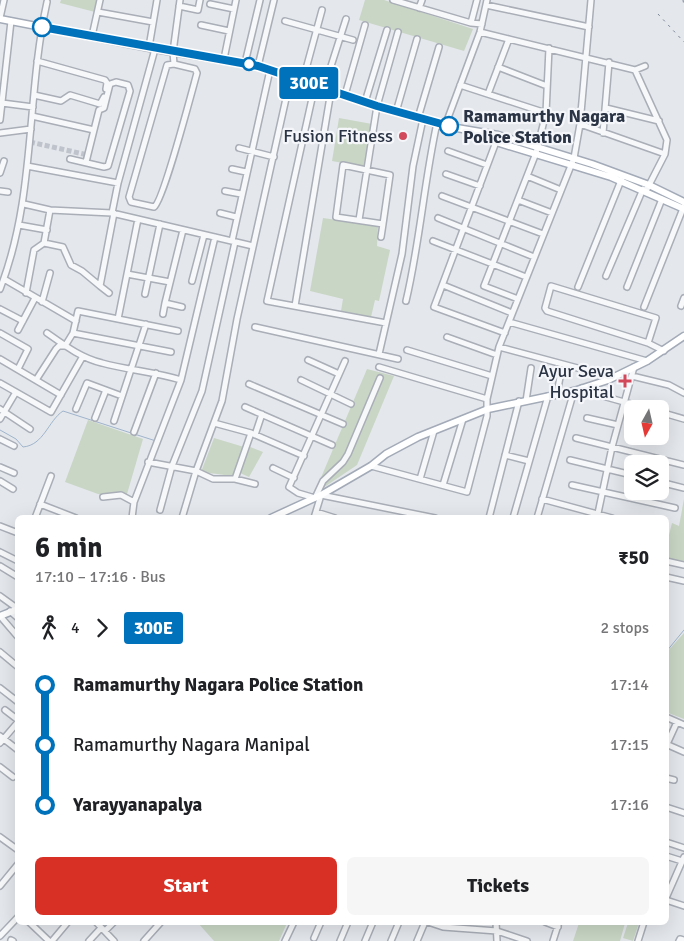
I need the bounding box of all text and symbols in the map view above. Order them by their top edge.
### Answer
unlabelled marker [32,17,52,37]
unlabelled marker [242,57,256,71]
line badge: 300E [274,67,344,99]
text: 300E [289,72,329,94]
place label: Ramamurthy Nagara Police Station [463,105,625,148]
marker: Ramamurthy Nagara Police Station [439,116,459,136]
place label: Fusion Fitness [283,125,393,147]
marker: Fusion Fitness [397,130,409,142]
place label: Ayur Seva Hospital [538,360,614,403]
marker: Ayur Seva Hospital [618,374,632,388]
north arrow [624,400,669,445]
map controls [624,400,669,500]
button: layers [624,455,669,500]
text: 6 min [35,531,103,565]
text: ₹50 [618,546,649,570]
text: 17:10 – 17:16 · Bus [35,567,166,587]
icon: walk [35,614,63,642]
icon: forward [88,614,116,642]
text: 300E [134,617,173,639]
text: 4 [71,618,80,638]
text: 2 stops [601,618,649,638]
text: Ramamurthy Nagara Police Station [73,673,363,697]
text: 17:14 [610,675,649,695]
text: Ramamurthy Nagara Manipal [73,733,310,757]
text: 17:15 [610,735,649,755]
text: Yarayyanapalya [73,793,202,817]
text: 17:16 [610,795,649,815]
button: Start [35,857,337,915]
button: Tickets [347,857,649,915]

